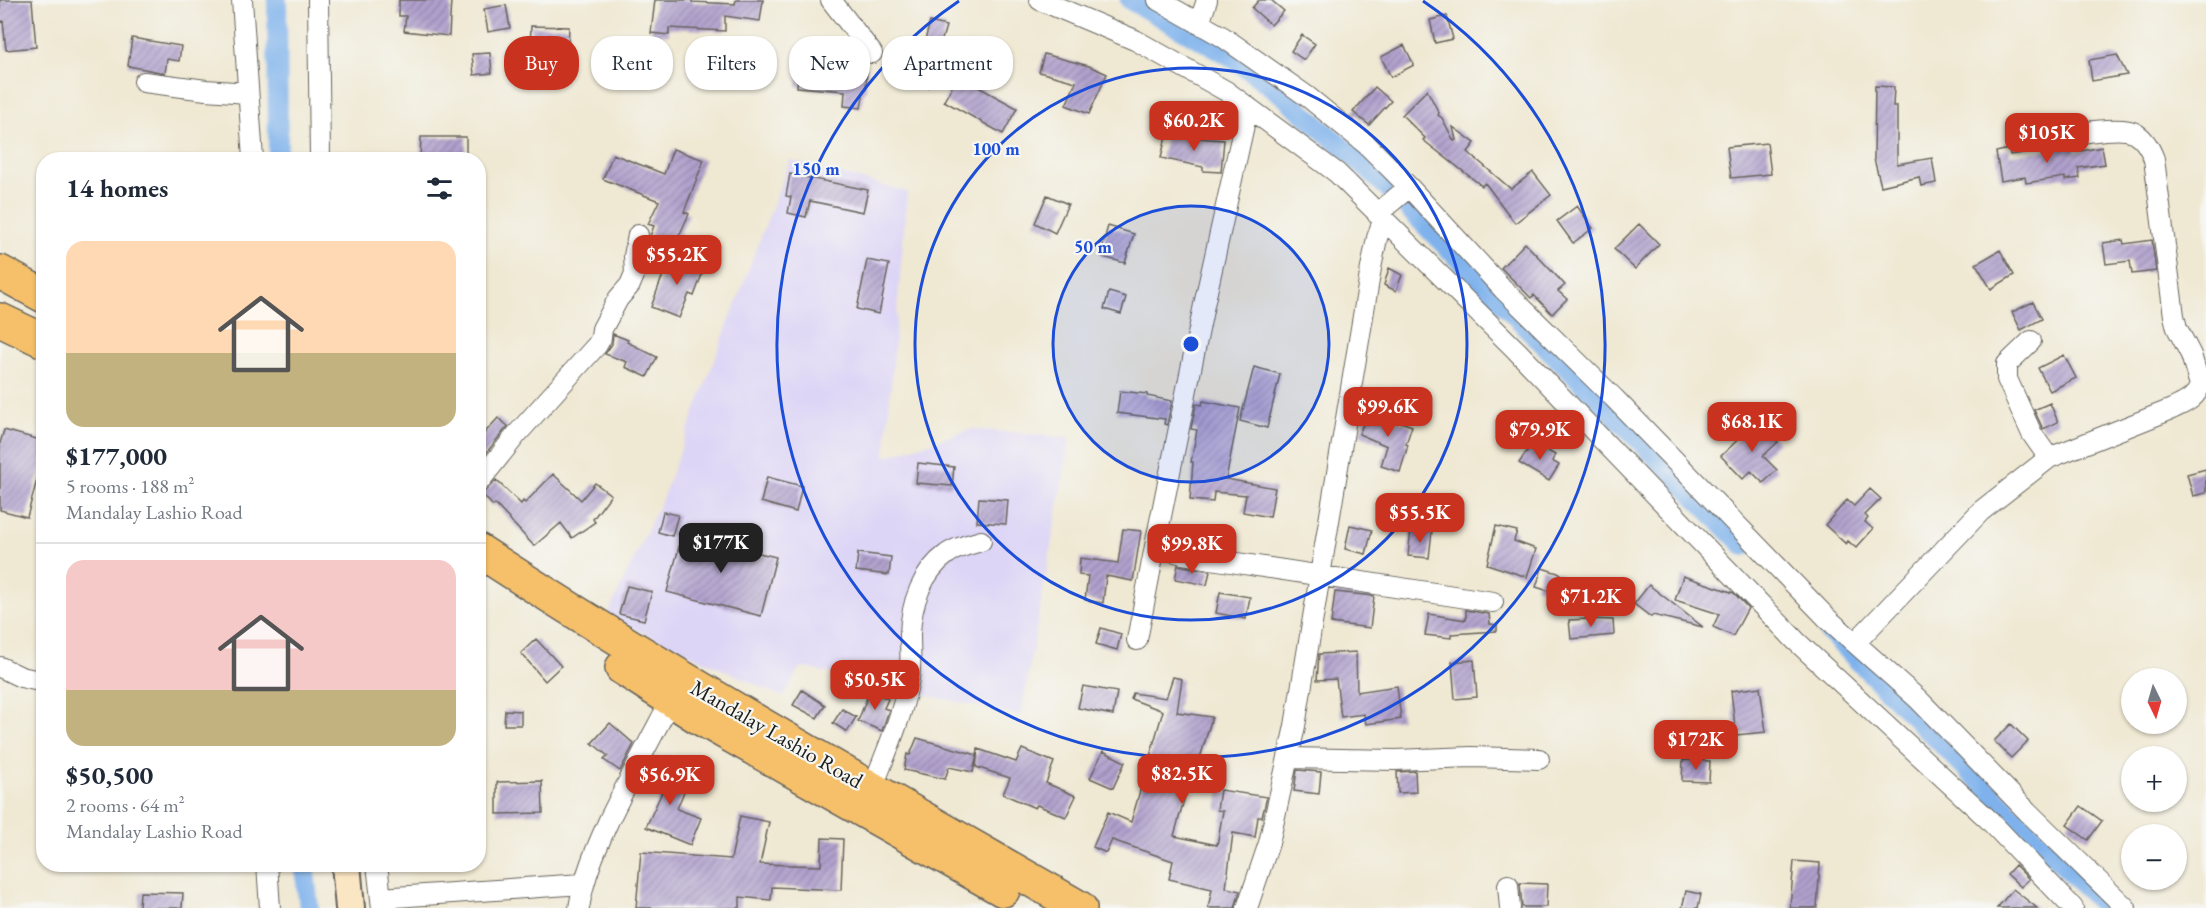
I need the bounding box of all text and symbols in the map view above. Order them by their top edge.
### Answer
chip: Buy [504,36,579,90]
chip: Rent [591,36,673,90]
chip: Filters [685,36,777,90]
chip: New [789,36,870,90]
chip: Apartment [882,36,1013,90]
pin: $60.2K [1145,101,1243,152]
text: $60.2K [1163,107,1225,133]
pin: $105K [2005,113,2089,164]
text: $105K [2019,119,2075,145]
text: 100 m [972,137,1020,160]
text: 150 m [792,157,840,180]
text: 14 homes [66,171,168,205]
icon: filters [423,172,456,205]
pin: $55.2K [628,235,726,286]
text: 50 m [1074,235,1112,258]
text: $55.2K [646,241,708,267]
icon: home [207,280,315,388]
centre of rings [1181,334,1201,354]
pin: $99.6K [1339,387,1437,438]
text: $99.6K [1357,393,1419,419]
pin: $68.1K [1703,402,1801,453]
text: $68.1K [1721,408,1783,434]
pin: $79.9K [1491,410,1589,461]
text: $79.9K [1509,416,1571,442]
text: $177,000 [66,439,167,473]
text: 5 rooms · 188 m² [66,473,194,499]
pin: $55.5K [1371,493,1469,544]
text: Mandalay Lashio Road [66,499,243,525]
text: $55.5K [1389,499,1451,525]
pin: $177K [679,523,763,574]
pin: $99.8K [1143,524,1241,575]
text: $177K [693,529,749,555]
text: $99.8K [1161,530,1223,556]
pin: $71.2K [1542,577,1640,628]
text: $71.2K [1560,583,1622,609]
icon: home [207,599,315,707]
pin: $50.5K [826,660,924,711]
text: $50.5K [844,666,906,692]
north arrow [2121,668,2187,734]
map controls [2121,668,2187,890]
street label: Mandalay Lashio Road [686,673,869,796]
pin: $172K [1654,720,1738,771]
text: $172K [1668,726,1724,752]
button: + [2121,746,2187,812]
pin: $82.5K [1133,754,1231,805]
pin: $56.9K [621,755,719,806]
text: $50,500 [66,758,153,792]
text: $82.5K [1151,760,1213,786]
text: $56.9K [639,761,701,787]
text: 2 rooms · 64 m² [66,792,185,818]
text: Mandalay Lashio Road [66,818,243,844]
button: − [2121,824,2187,890]

